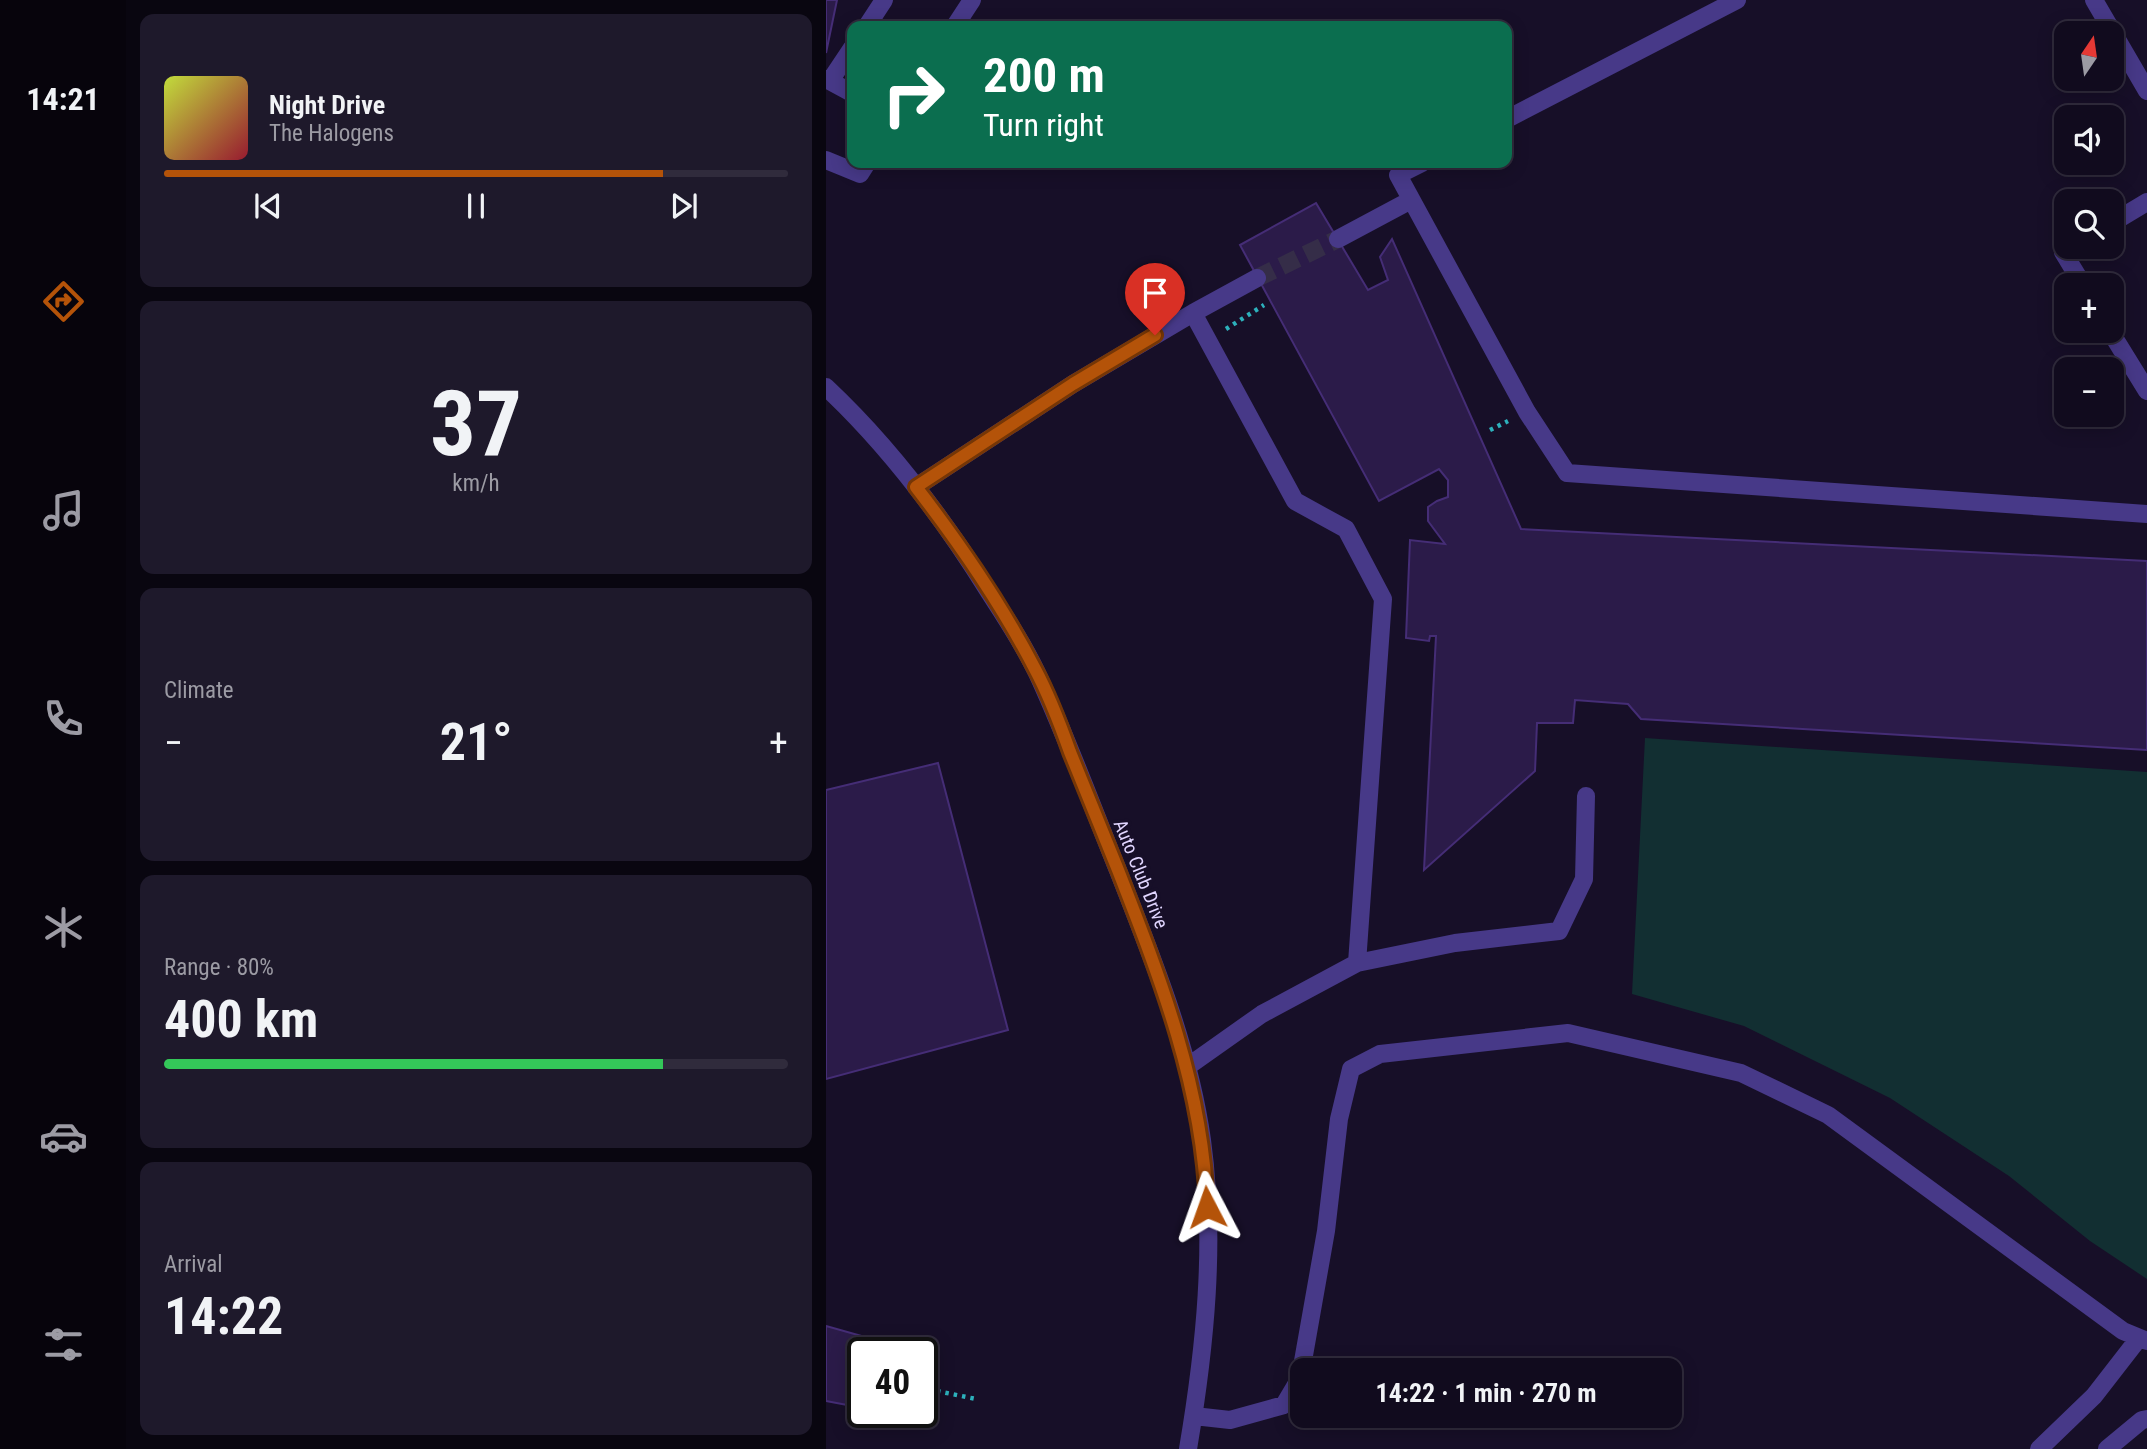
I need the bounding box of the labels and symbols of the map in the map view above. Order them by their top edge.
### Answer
north arrow [2054,21,2124,91]
pin [1125,263,1185,335]
street label: Auto Club Drive [1109,816,1173,932]
position arrow [1170,1170,1244,1244]
speed limit sign: 40 [847,1337,938,1428]

